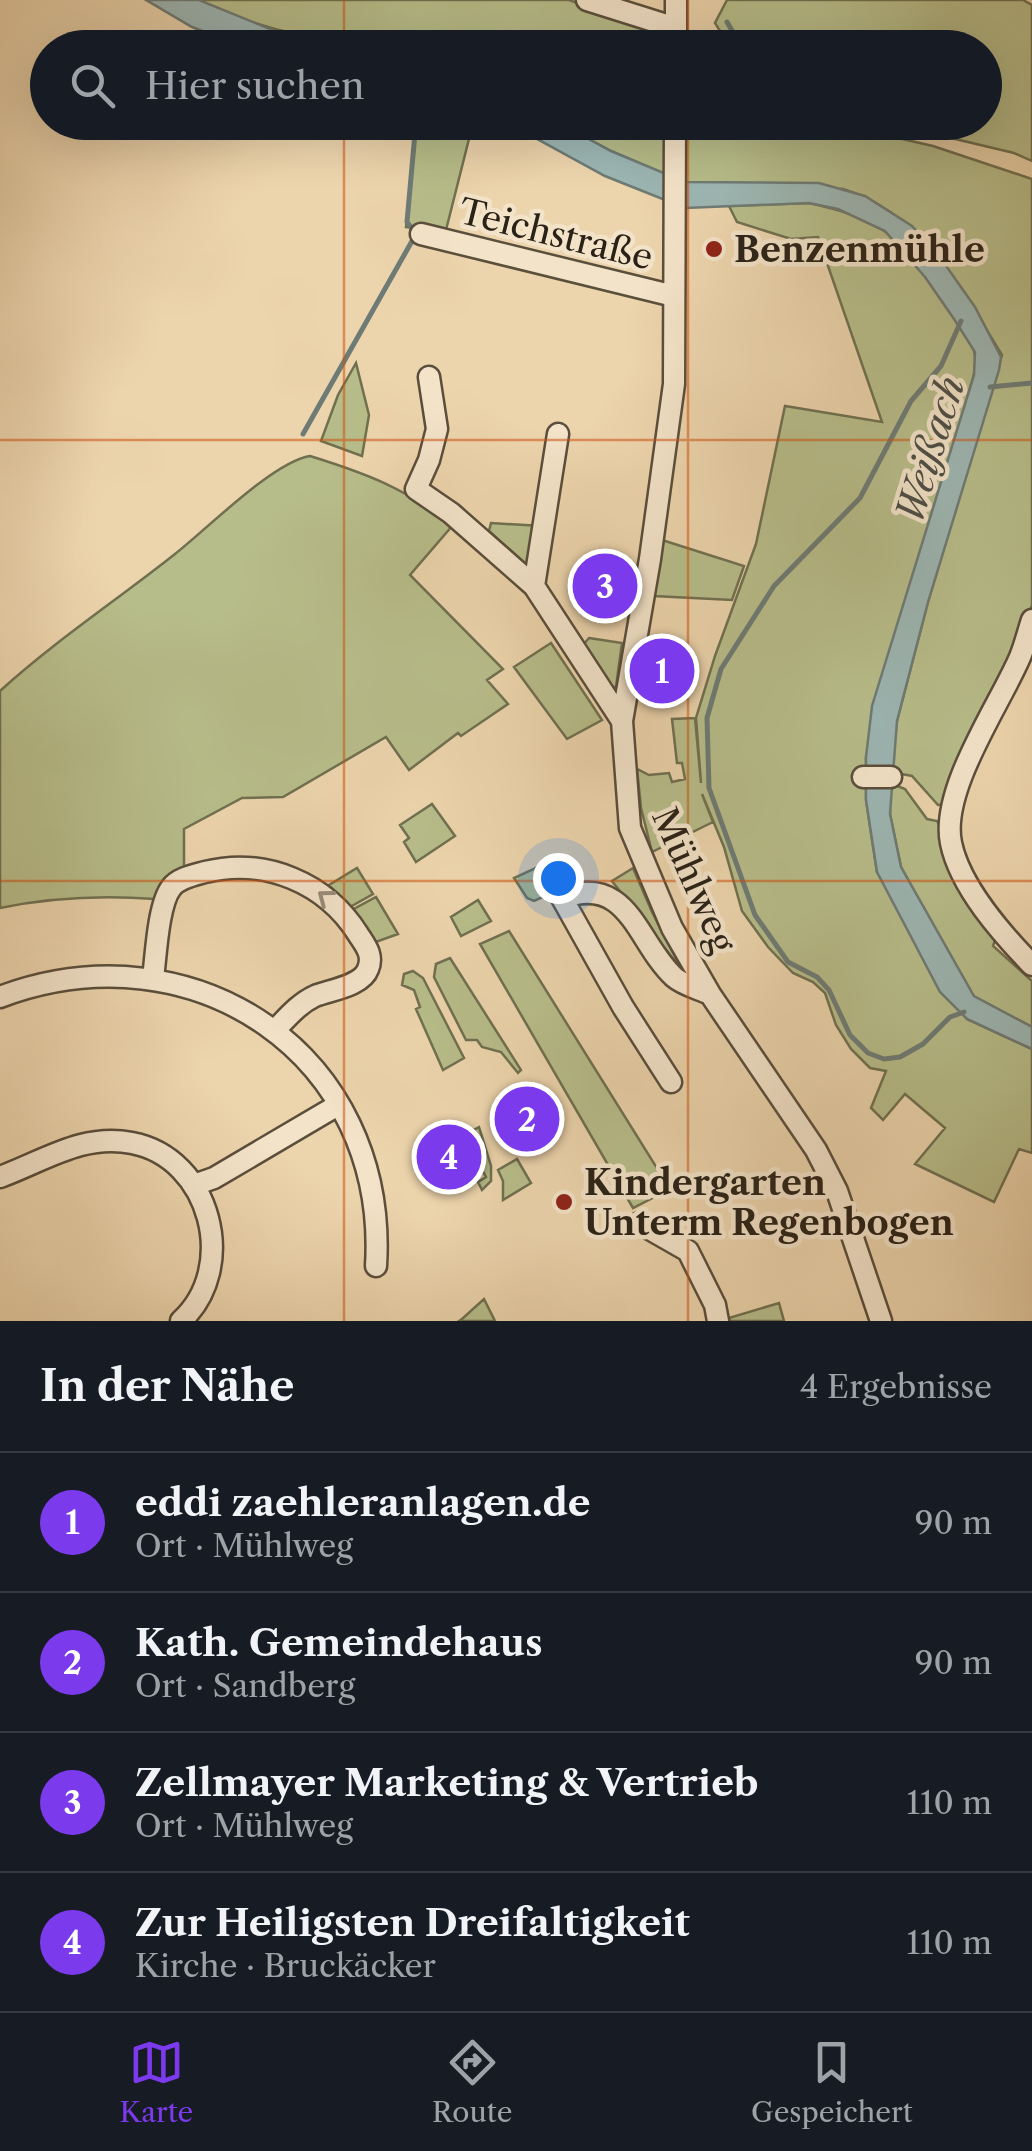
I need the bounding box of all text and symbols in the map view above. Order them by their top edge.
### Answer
search box [30,30,1002,140]
icon: search [65,58,120,113]
text: Hier suchen [145,62,365,109]
street label: Teichstraße [455,189,657,279]
place label: Benzenmühle [734,228,985,271]
marker: Benzenmühle [703,238,725,260]
water label: Weißach [885,371,975,529]
pin: 3 [572,548,638,624]
pin: 1 [630,634,694,708]
street label: Mühlweg [643,801,745,959]
your location [533,853,584,904]
one-way arrow [318,892,336,909]
pin: 2 [494,1082,560,1156]
pin: 4 [416,1120,482,1194]
place label: Kindergarten Unterm Regenbogen [584,1161,954,1244]
marker: Kindergarten Unterm Regenbogen [553,1191,575,1213]
text: In der Nähe [40,1360,294,1412]
text: 4 Ergebnisse [800,1367,992,1406]
text: eddi zaehleranlagen.de [135,1479,590,1526]
text: 1 [65,1503,80,1542]
text: 90 m [915,1503,992,1542]
text: Ort · Mühlweg [135,1526,353,1565]
text: Kath. Gemeindehaus [135,1619,543,1666]
text: 2 [63,1643,82,1682]
text: 90 m [915,1643,992,1682]
text: Ort · Sandberg [135,1666,355,1705]
text: Zellmayer Marketing & Vertrieb [135,1759,759,1806]
text: 3 [63,1783,82,1822]
text: 110 m [906,1783,992,1822]
text: Ort · Mühlweg [135,1806,353,1845]
text: Zur Heiligsten Dreifaltigkeit [135,1899,690,1946]
text: 4 [63,1923,82,1962]
text: 110 m [906,1923,992,1962]
text: Kirche · Bruckäcker [135,1946,436,1985]
tab: Karte [119,2035,193,2129]
tab: Route [432,2035,512,2129]
tab: Gespeichert [751,2035,913,2129]

